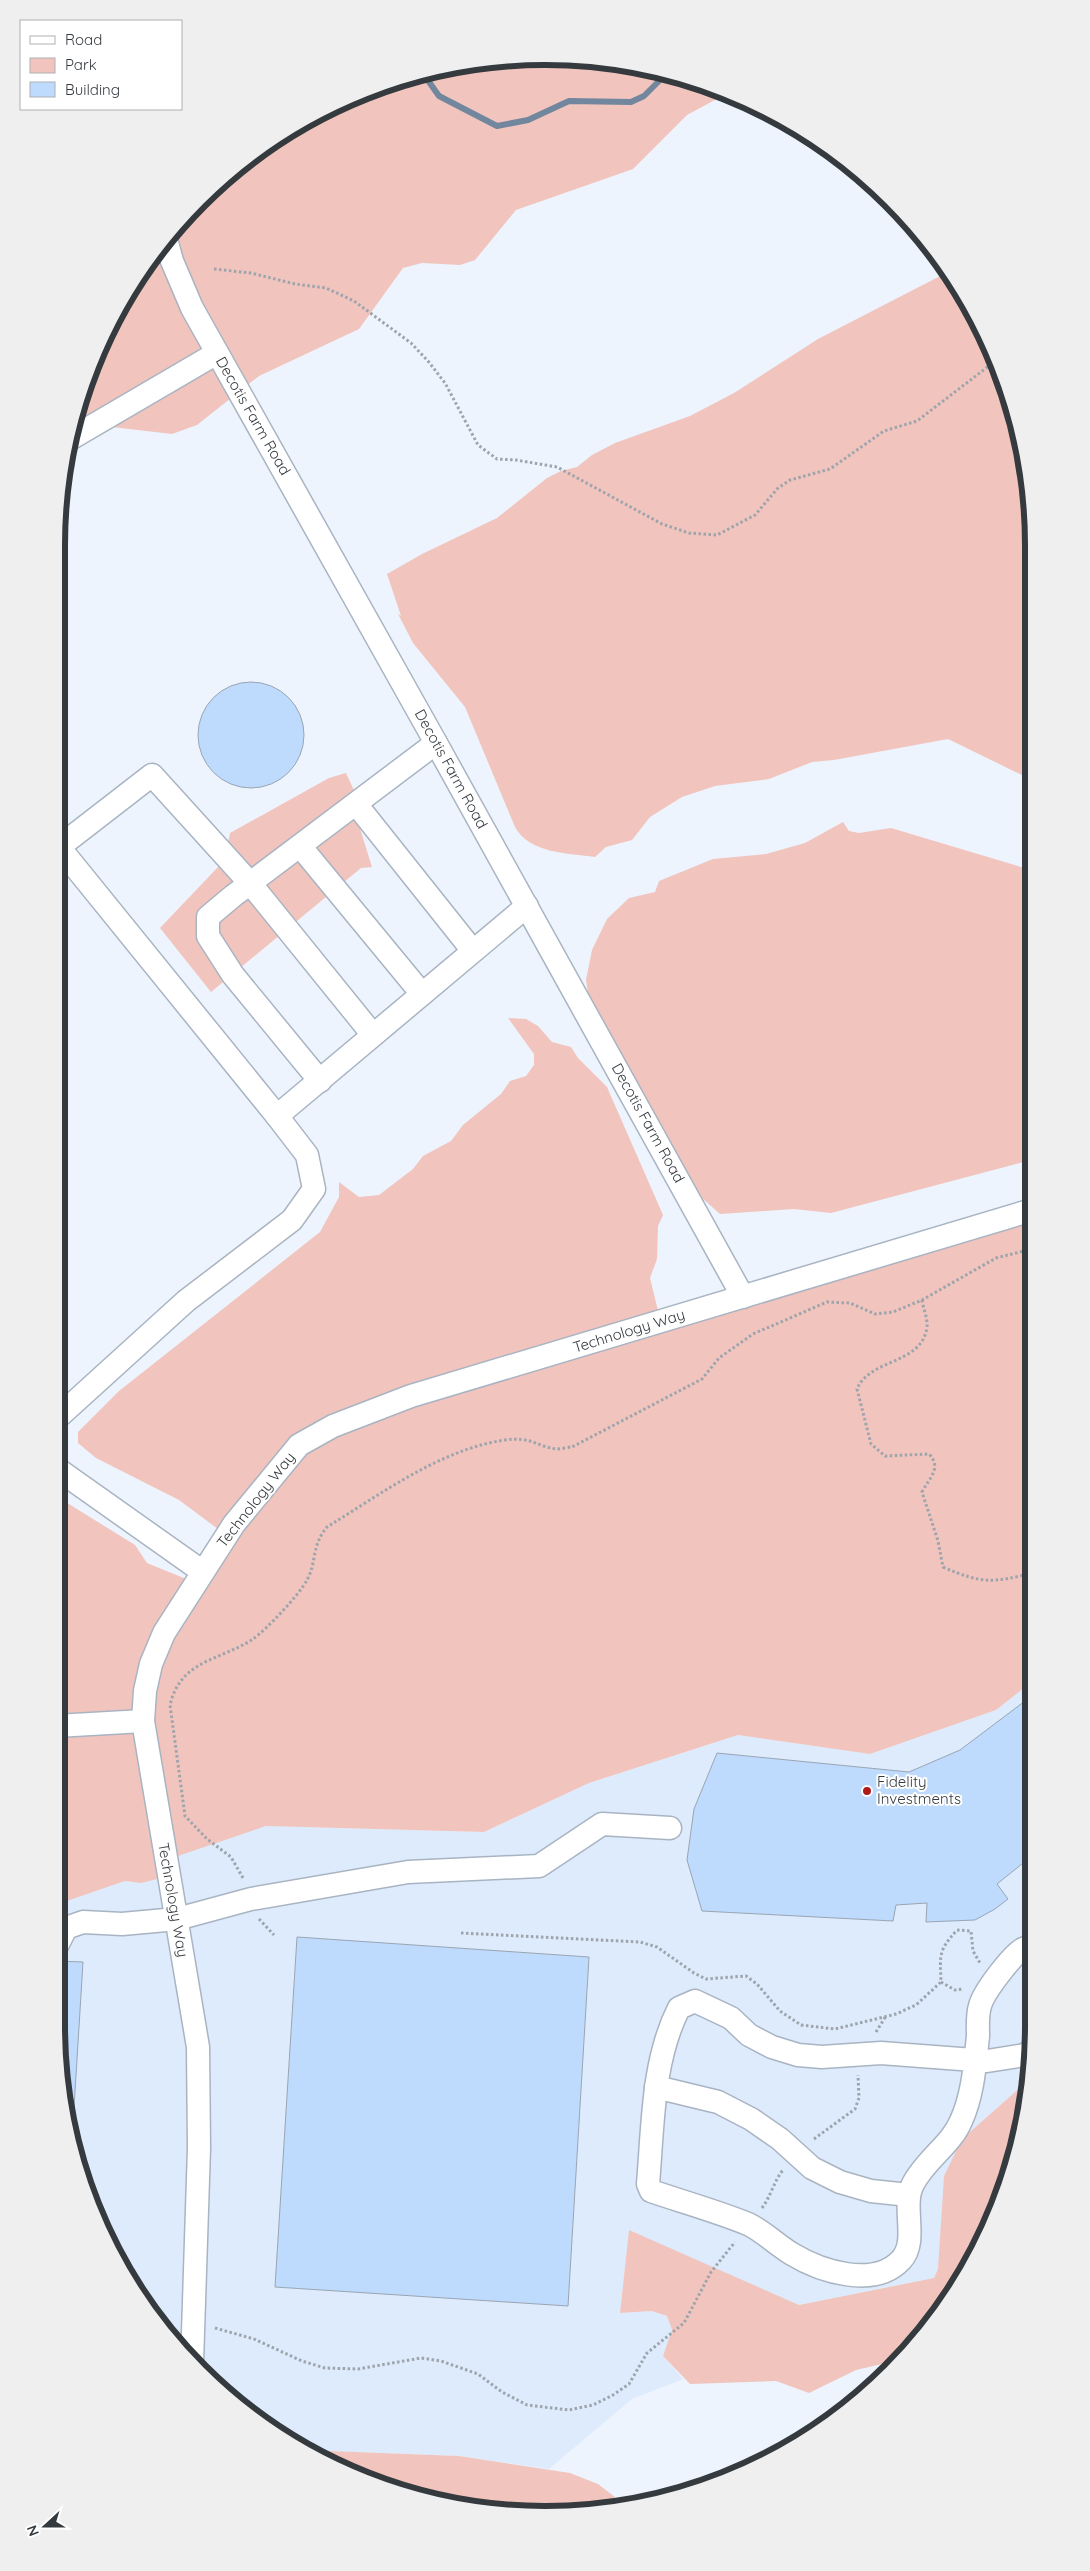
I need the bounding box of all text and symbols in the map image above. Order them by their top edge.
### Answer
legend [20,20,182,110]
text: Road [65,30,102,49]
text: Park [65,55,97,74]
text: Building [65,80,120,99]
street label: Decotis Farm Road [212,353,295,478]
street label: Decotis Farm Road [411,706,492,832]
street label: Decotis Farm Road [608,1060,689,1186]
street label: Technology Way [571,1304,687,1357]
street label: Technology Way [212,1448,299,1551]
place label: Fidelity Investments [877,1772,961,1808]
marker: Fidelity Investments [861,1785,873,1797]
street label: Technology Way [154,1841,193,1959]
north arrow [20,2501,70,2551]
text: N [23,2523,43,2539]

